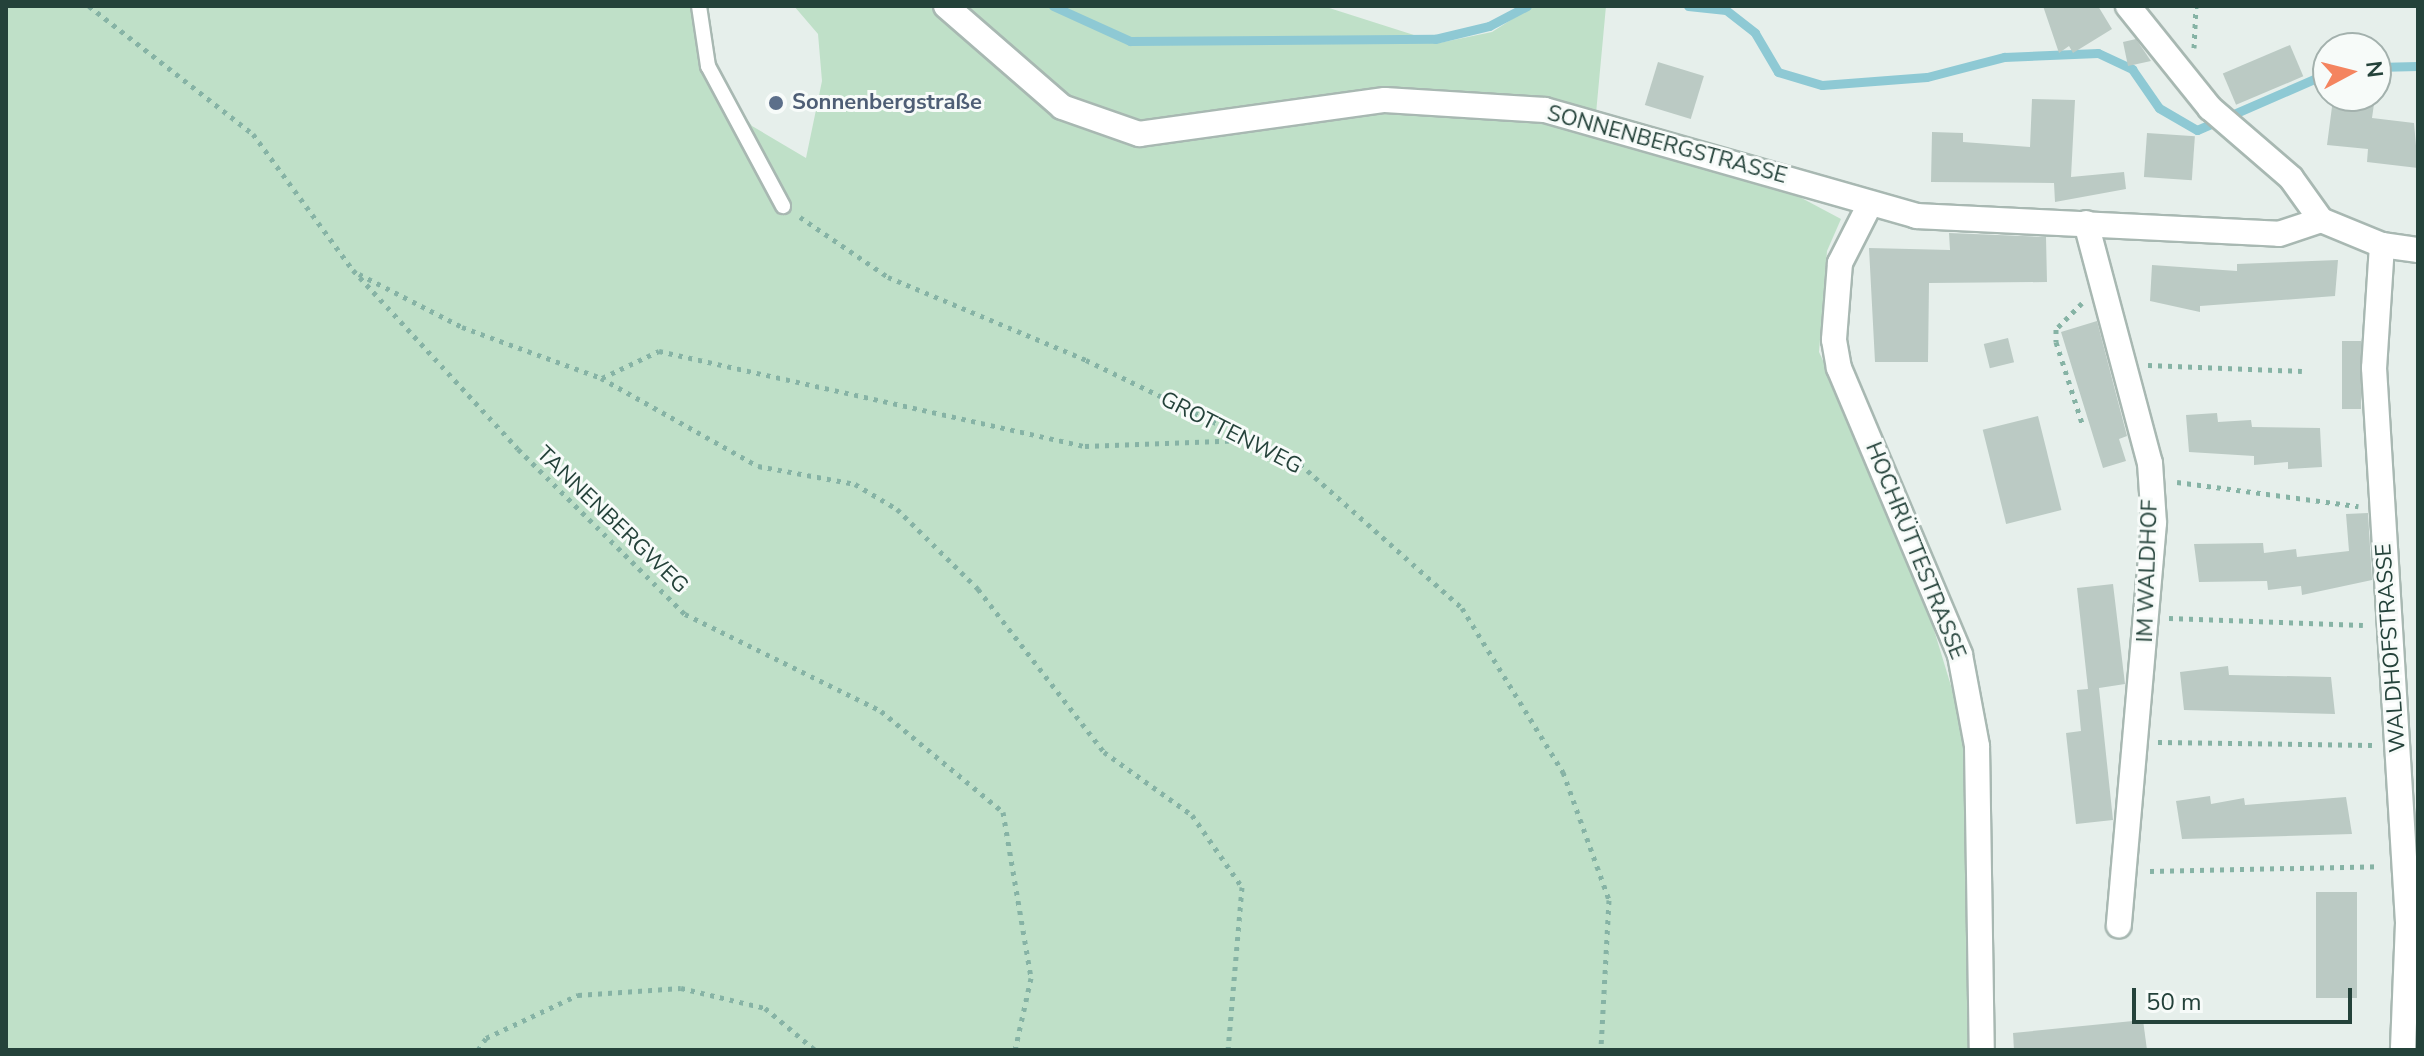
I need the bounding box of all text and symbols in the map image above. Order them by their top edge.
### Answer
north arrow [2312,32,2392,112]
text: N [2358,59,2390,79]
place label: Sonnenbergstraße [792,90,982,116]
marker: Sonnenbergstraße [767,94,785,112]
street label: SONNENBERGSTRASSE [1544,100,1790,190]
street label: GROTTENWEG [1156,386,1306,480]
street label: HOCHRÜTTESTRASSE [1859,439,1971,663]
street label: TANNENBERGWEG [531,441,693,599]
street label: IM WALDHOF [2132,499,2164,643]
street label: WALDHOFSTRASSE [2371,543,2411,753]
scale bar [2136,972,2356,1022]
text: 50 m [2146,986,2202,1018]

